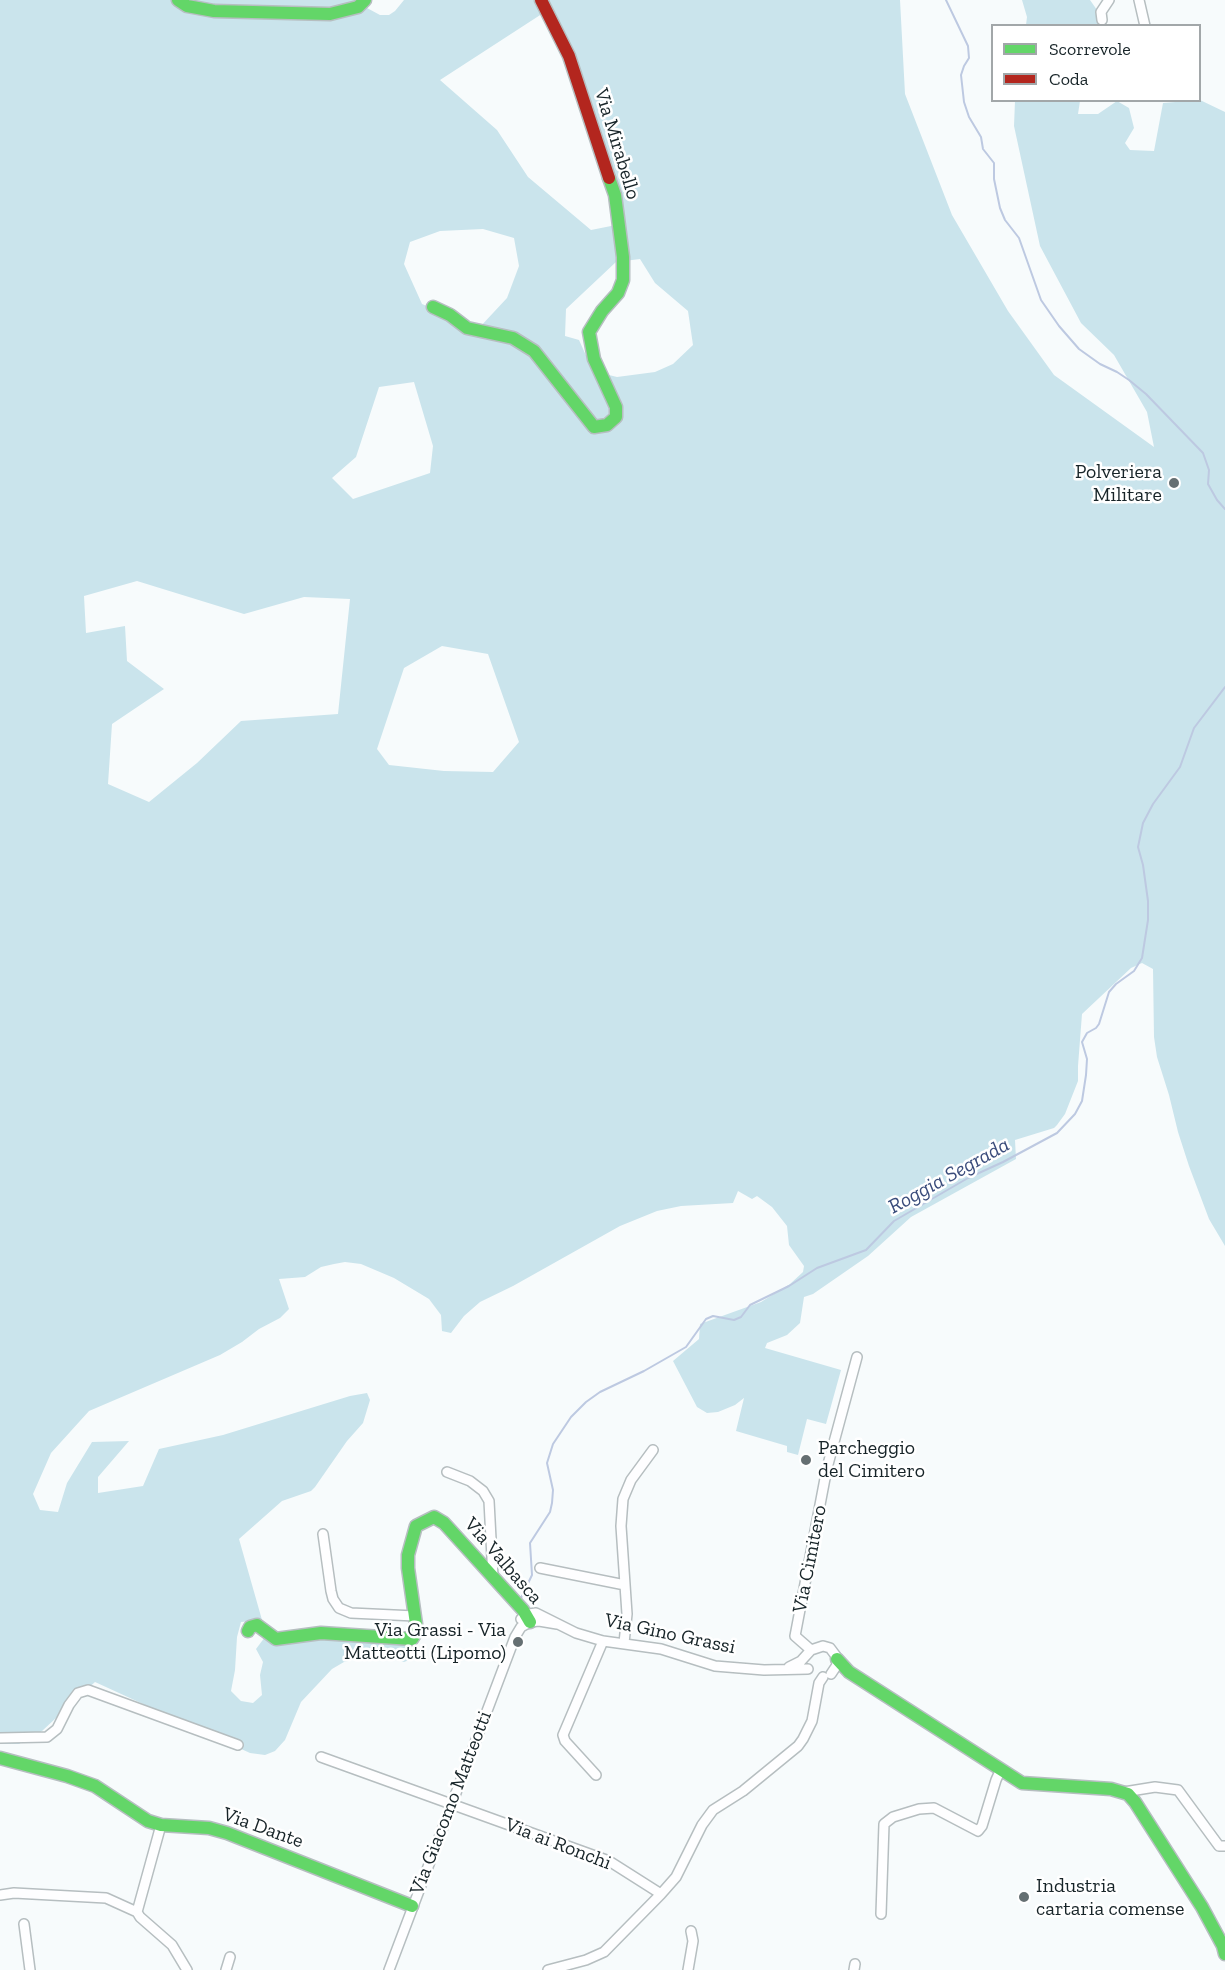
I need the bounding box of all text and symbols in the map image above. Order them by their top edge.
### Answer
legend [991,24,1201,102]
text: Scorrevole [1049,38,1131,60]
text: Coda [1049,68,1088,90]
street label: Via Mirabello [589,86,645,202]
place label: Polveriera Militare [1075,460,1162,507]
marker: Polveriera Militare [1167,476,1181,490]
water label: Roggia Segrada [884,1132,1014,1220]
place label: Parcheggio del Cimitero [818,1436,925,1483]
marker: Parcheggio del Cimitero [799,1453,813,1467]
street label: Via Cimitero [788,1503,832,1615]
street label: Via Valbasca [459,1513,547,1609]
street label: Via Gino Grassi [602,1608,738,1660]
place label: Via Grassi - Via Matteotti (Lipomo) [344,1618,506,1665]
marker: Via Grassi - Via Matteotti (Lipomo) [511,1635,525,1649]
street label: Via Giacomo Matteotti [405,1708,497,1898]
street label: Via Dante [219,1802,307,1854]
street label: Via ai Ronchi [501,1813,615,1875]
place label: Industria cartaria comense [1036,1874,1184,1921]
marker: Industria cartaria comense [1017,1890,1031,1904]

